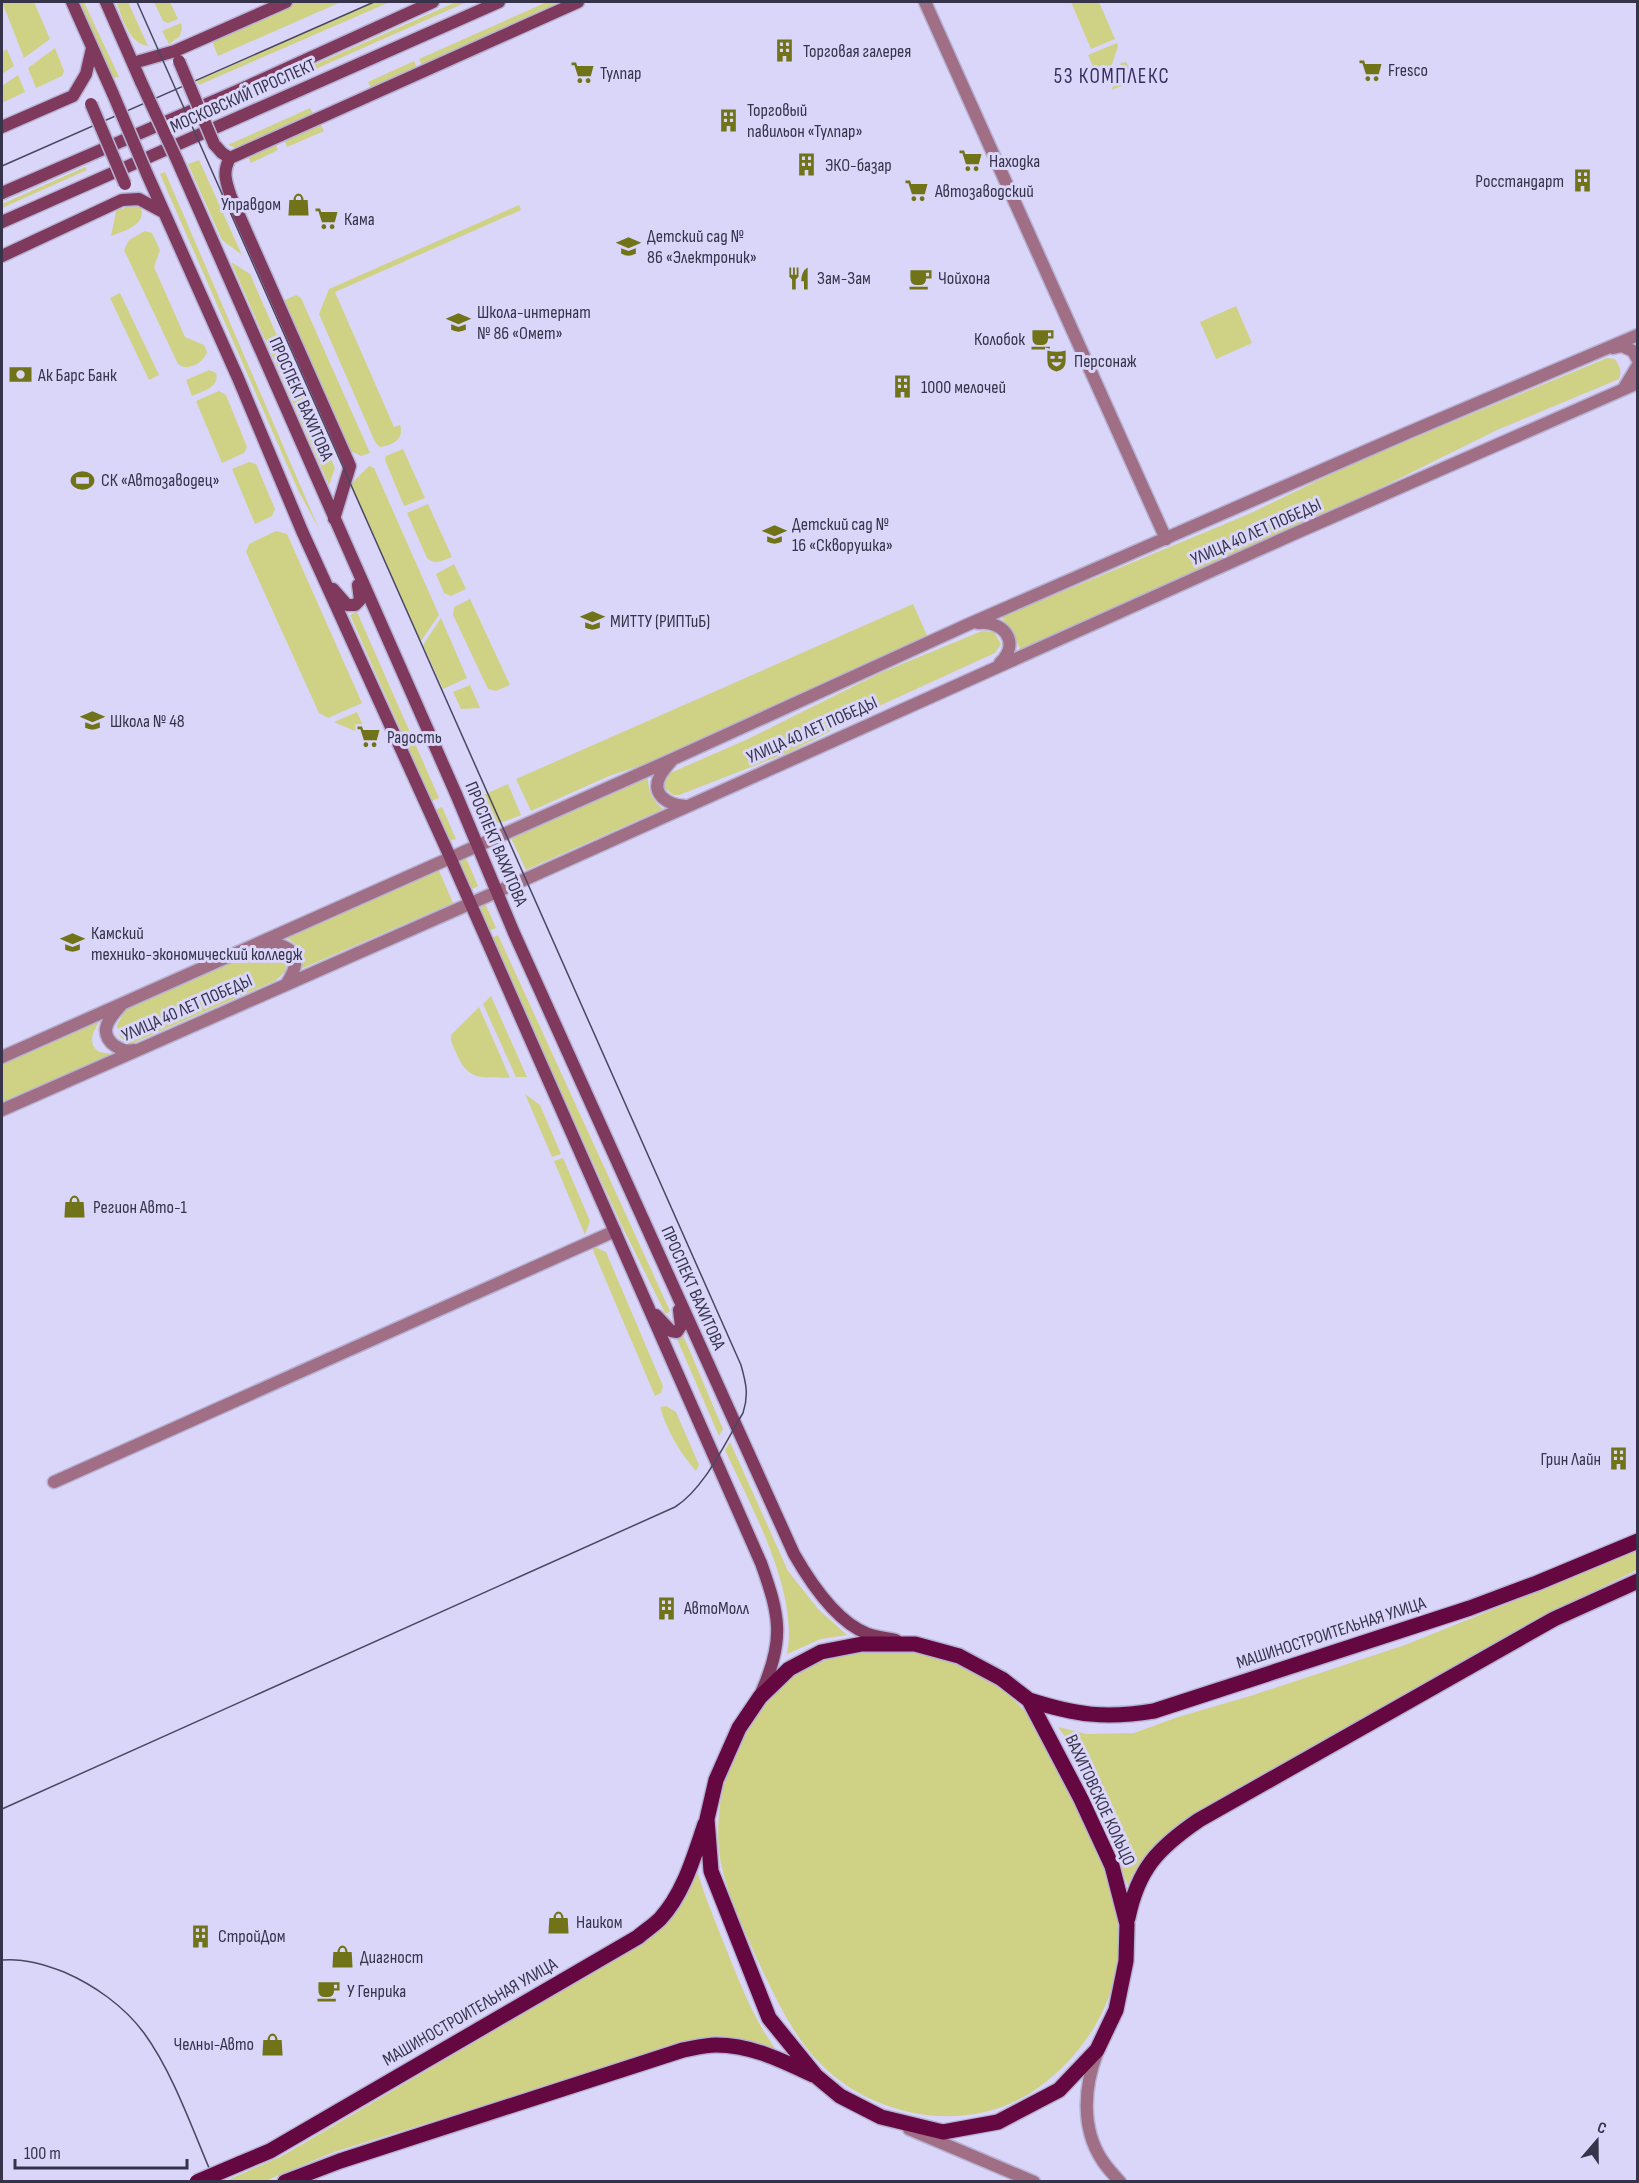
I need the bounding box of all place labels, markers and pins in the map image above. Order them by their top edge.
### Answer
building icon: Торговая галерея [772,38,798,64]
place label: Торговая галерея [803,41,911,62]
supermarket icon: Fresco [1357,57,1383,83]
supermarket icon: Тулпар [569,60,595,86]
place label: Fresco [1388,60,1428,81]
place label: Тулпар [600,63,642,84]
place label: Торговый павильон «Тулпар» [747,100,863,142]
building icon: Торговый павильон «Тулпар» [716,107,742,133]
supermarket icon: Находка [958,148,984,174]
place label: Находка [989,151,1040,172]
building icon: ЭКО-базар [794,152,820,178]
place label: ЭКО-базар [825,155,892,176]
building icon: Росстандарт [1569,168,1595,194]
place label: Росстандарт [1475,171,1564,192]
supermarket icon: Автозаводский [904,178,930,204]
place label: Автозаводский [934,181,1034,202]
shop icon: Управдом [286,191,312,217]
place label: Управдом [221,194,281,215]
supermarket icon: Кама [313,206,339,232]
place label: Кама [344,209,375,230]
place label: Детский сад № 86 «Электроник» [647,226,757,268]
school or university icon: Детский сад № 86 «Электроник» [616,233,642,259]
restaurant icon: Зам-Зам [786,265,812,291]
cafe icon: Чойхона [907,265,933,291]
place label: Зам-Зам [817,268,871,289]
place label: Чойхона [938,268,990,289]
place label: Школа-интернат № 86 «Омет» [477,302,591,344]
school or university icon: Школа-интернат № 86 «Омет» [446,309,472,335]
cafe icon: Колобок [1030,326,1056,352]
place label: Колобок [974,329,1025,350]
theatre icon: Персонаж [1043,348,1069,374]
place label: Персонаж [1074,351,1137,372]
bank icon: Ак Барс Банк [7,362,33,388]
place label: Ак Барс Банк [37,365,117,386]
building icon: 1000 мелочей [890,374,916,400]
place label: 1000 мелочей [921,377,1006,398]
sports icon: СК «Автозаводец» [70,467,96,493]
place label: СК «Автозаводец» [101,470,220,491]
place label: Детский сад № 16 «Скворушка» [792,514,893,556]
school or university icon: Детский сад № 16 «Скворушка» [761,521,787,547]
school or university icon: МИТТУ (РИПТиБ) [579,608,605,634]
place label: МИТТУ (РИПТиБ) [610,611,710,632]
school or university icon: Школа № 48 [79,708,105,734]
place label: Школа № 48 [110,711,185,732]
supermarket icon: Радость [356,724,382,750]
place label: Радость [387,727,442,748]
place label: Камский технико-экономический колледж [91,923,303,965]
school or university icon: Камский технико-экономический колледж [60,930,86,956]
shop icon: Регион Авто-1 [62,1194,88,1220]
place label: Регион Авто-1 [93,1197,188,1218]
building icon: Грин Лайн [1606,1446,1632,1472]
place label: Грин Лайн [1541,1449,1601,1470]
building icon: АвтоМолл [653,1595,679,1621]
place label: АвтоМолл [683,1598,750,1619]
shop icon: Наиком [545,1909,571,1935]
place label: Наиком [576,1912,622,1933]
building icon: СтройДом [187,1923,213,1949]
place label: СтройДом [218,1926,286,1947]
shop icon: Диагност [329,1944,355,1970]
place label: Диагност [360,1947,423,1968]
cafe icon: У Генрика [316,1978,342,2004]
place label: У Генрика [347,1981,406,2002]
shop icon: Челны-Авто [259,2031,285,2057]
place label: Челны-Авто [174,2034,254,2055]

